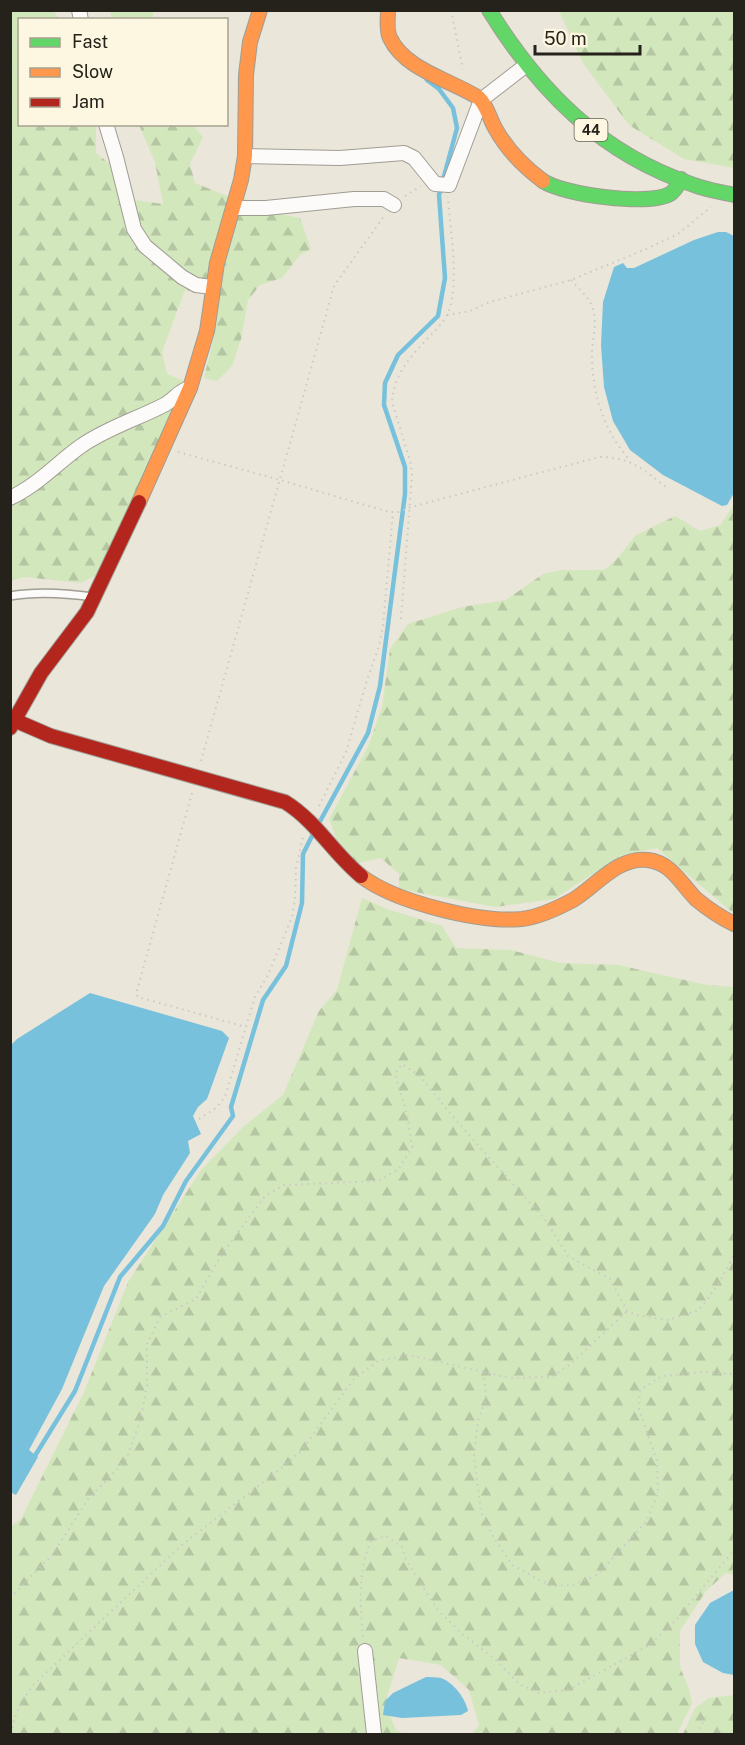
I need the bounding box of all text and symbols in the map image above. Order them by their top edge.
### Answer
legend [18,18,228,126]
scale bar [535,18,640,56]
text: 50 m [544,28,587,49]
text: Fast [72,31,108,52]
text: Slow [72,61,113,82]
text: Jam [72,91,105,112]
road number: 44 [574,119,608,141]

